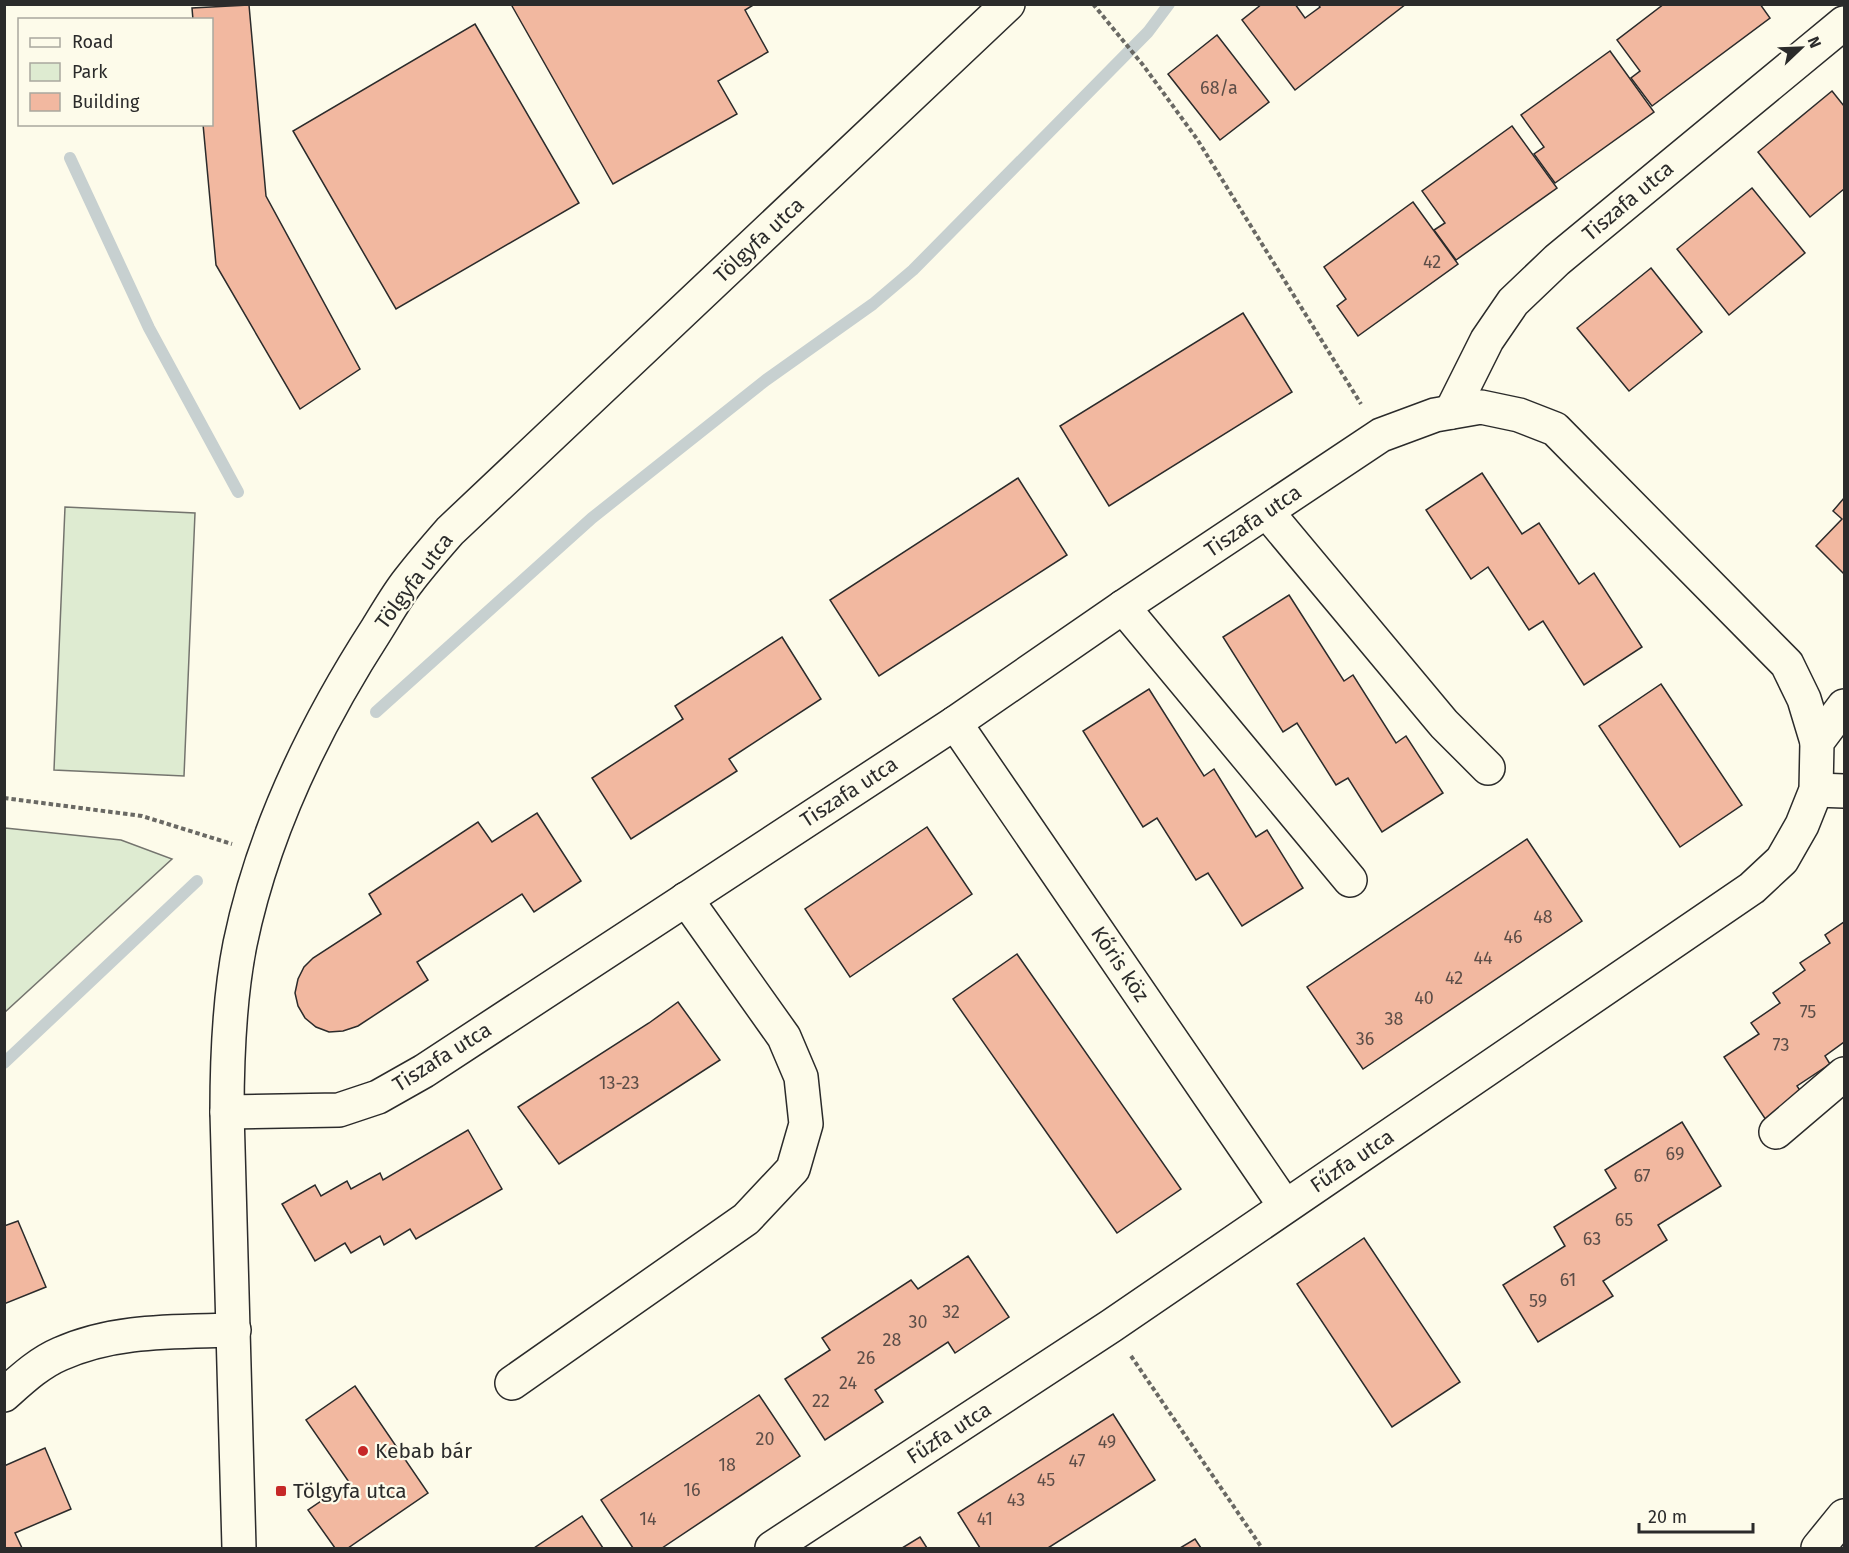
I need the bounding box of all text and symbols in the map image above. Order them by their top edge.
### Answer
legend [18,18,213,126]
north arrow [1771,18,1831,78]
text: Road [72,31,114,53]
text: N [1804,34,1825,51]
text: Park [72,61,108,83]
house number: 68/a [1200,77,1238,99]
text: Building [72,91,140,113]
street label: Tiszafa utca [1577,155,1679,247]
street label: Tölgyfa utca [709,192,809,288]
house number: 42 [1423,251,1441,273]
street label: Tiszafa utca [1200,479,1306,563]
street label: Tölgyfa utca [369,528,459,634]
street label: Tiszafa utca [795,751,903,833]
house number: 48 [1533,906,1553,928]
street label: Kőris köz [1085,921,1155,1007]
house number: 46 [1503,926,1523,948]
house number: 44 [1473,947,1493,969]
house number: 42 [1445,967,1463,989]
house number: 40 [1414,987,1434,1009]
house number: 75 [1800,1001,1816,1023]
house number: 38 [1385,1008,1404,1030]
street label: Tiszafa utca [388,1017,496,1097]
house number: 36 [1356,1028,1374,1050]
house number: 73 [1773,1034,1789,1056]
house number: 13-23 [599,1072,639,1094]
street label: Fűzfa utca [1305,1124,1399,1198]
house number: 69 [1666,1143,1684,1165]
house number: 67 [1633,1165,1651,1187]
house number: 65 [1615,1209,1633,1231]
house number: 63 [1583,1228,1601,1250]
house number: 61 [1560,1269,1576,1291]
house number: 59 [1529,1290,1547,1312]
house number: 32 [942,1301,960,1323]
house number: 30 [908,1311,928,1333]
house number: 28 [883,1329,901,1351]
house number: 26 [857,1347,875,1369]
house number: 24 [839,1372,857,1394]
house number: 22 [812,1390,830,1412]
street label: Fűzfa utca [902,1396,996,1470]
house number: 20 [756,1428,774,1450]
house number: 49 [1098,1431,1116,1453]
place label: Kebab bár [375,1438,472,1464]
marker: Kebab bár [356,1444,370,1458]
house number: 47 [1068,1450,1086,1472]
house number: 18 [718,1454,736,1476]
house number: 45 [1037,1469,1055,1491]
place label: Tölgyfa utca [293,1478,407,1504]
house number: 16 [683,1479,701,1501]
marker: Tölgyfa utca [274,1484,288,1498]
house number: 43 [1007,1489,1025,1511]
scale bar [1639,1496,1753,1534]
text: 20 m [1648,1506,1687,1528]
house number: 14 [639,1508,657,1530]
house number: 41 [977,1508,993,1530]

